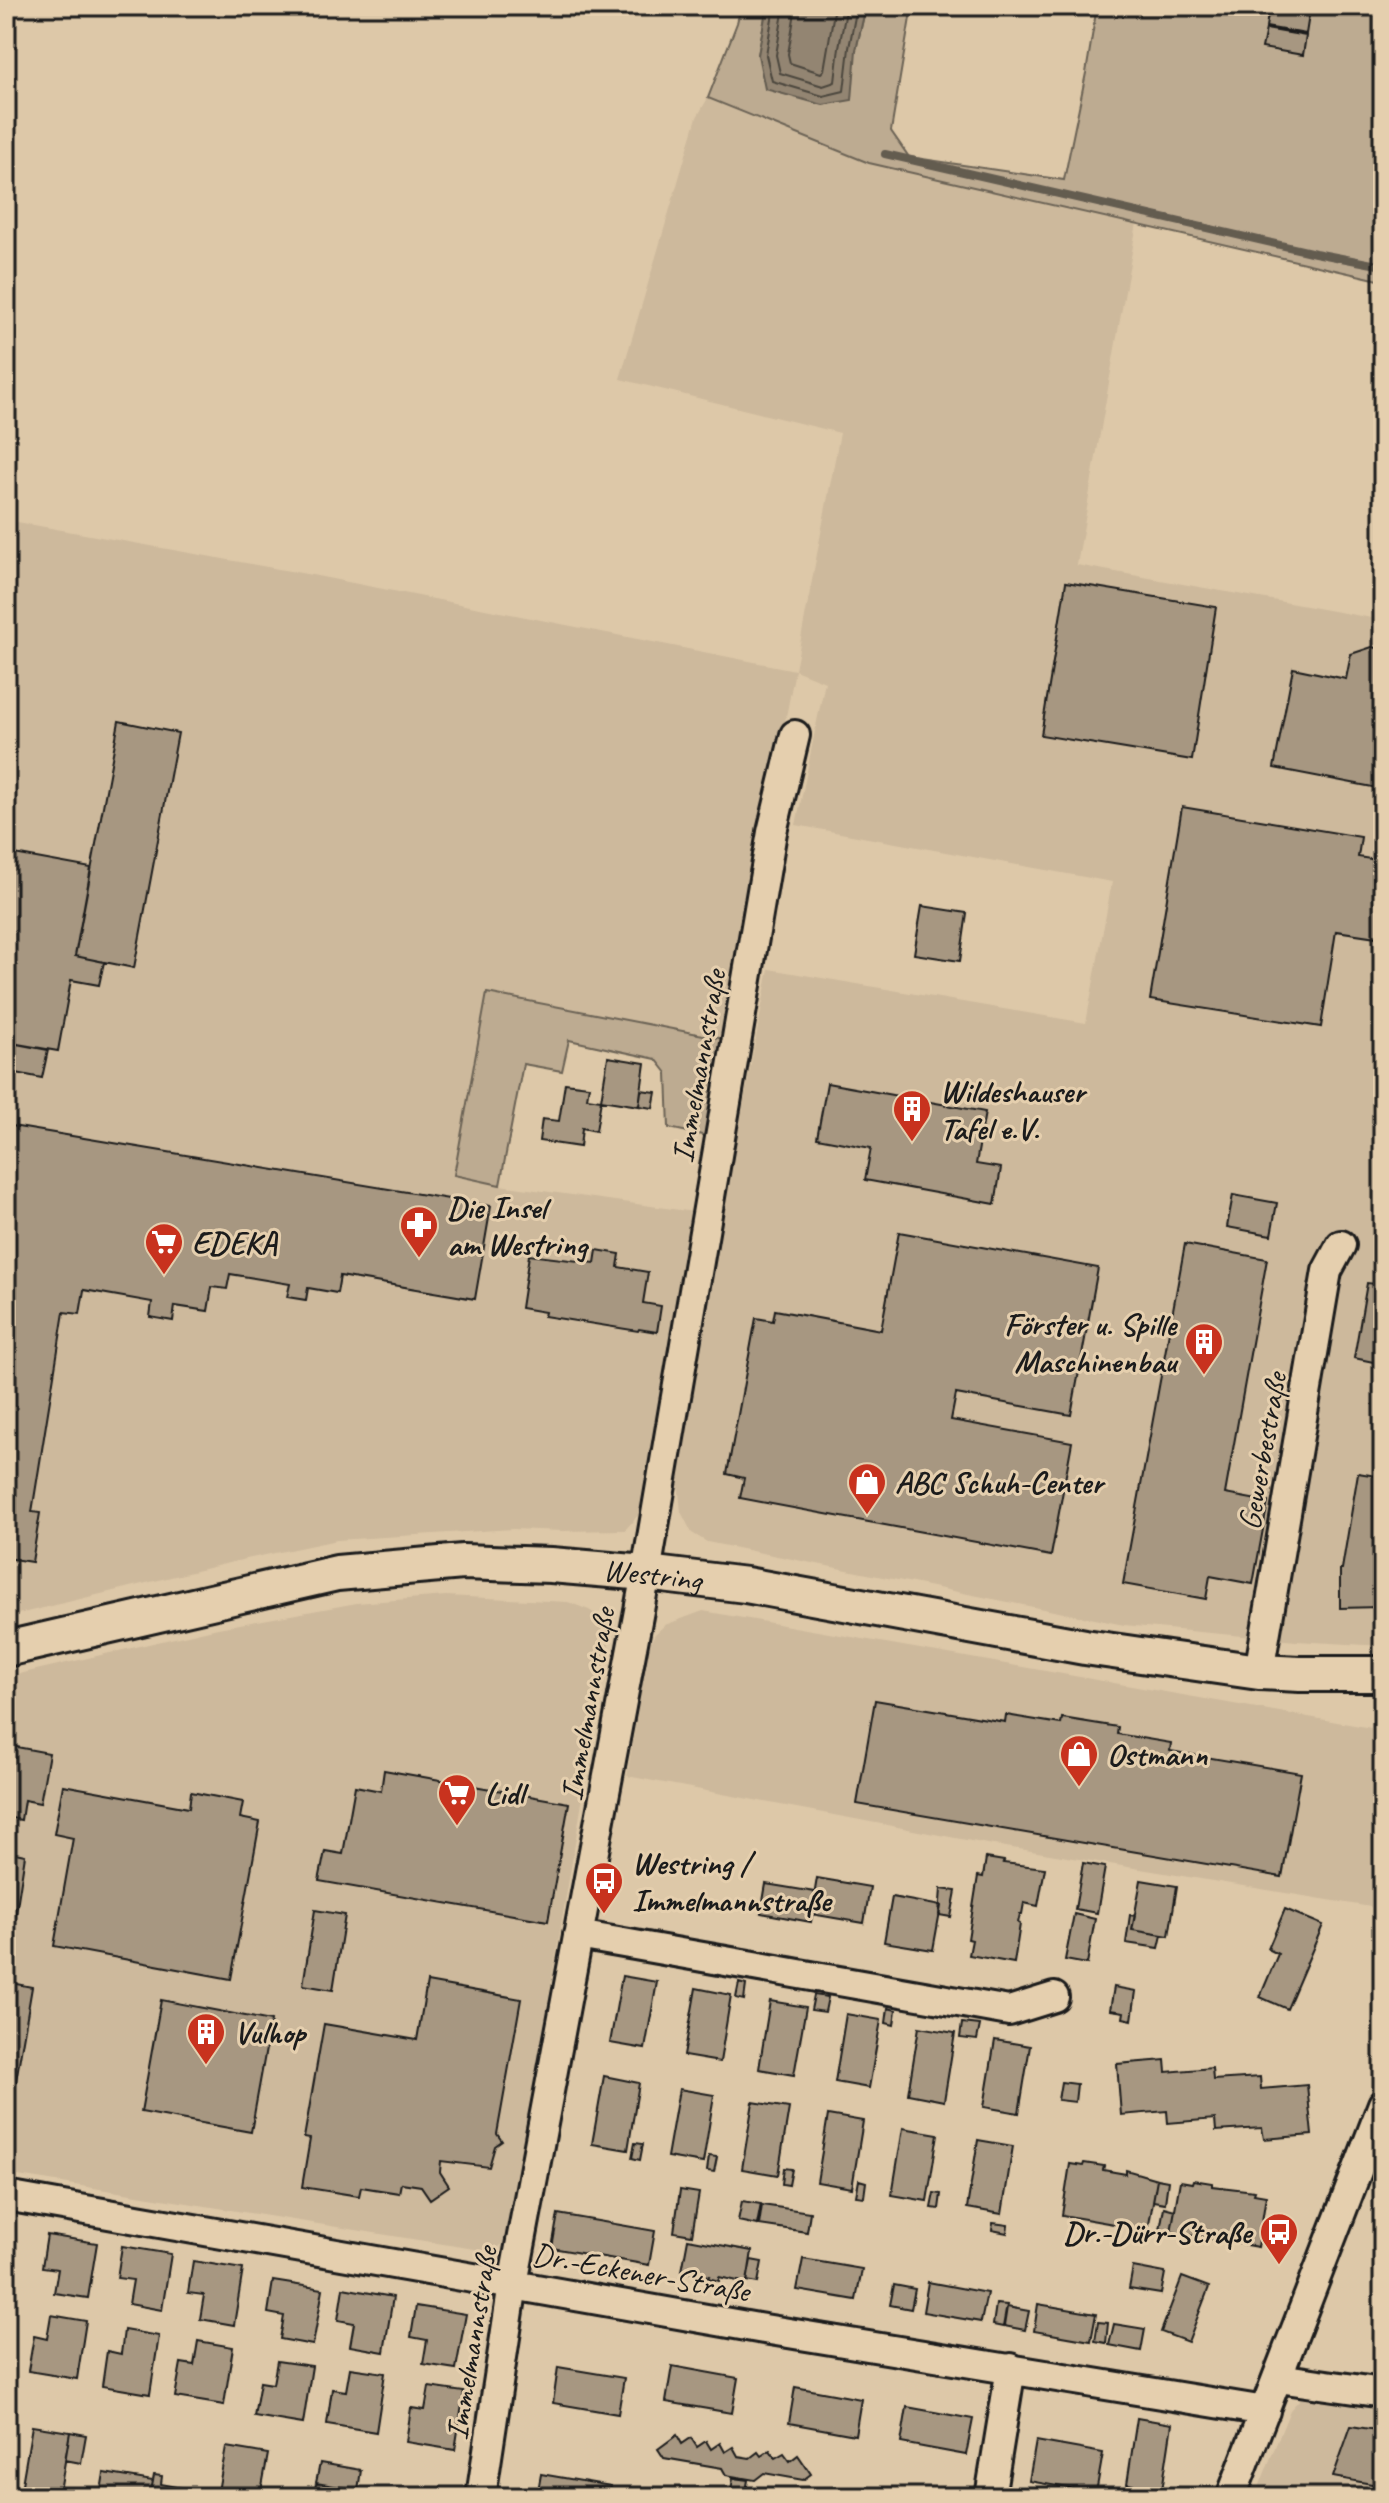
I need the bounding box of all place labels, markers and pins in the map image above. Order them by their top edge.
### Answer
place label: Wildeshauser Tafel e.V. [940,1071,1088,1149]
building icon: Wildeshauser Tafel e.V. [891,1088,933,1143]
place label: Die Insel am Westring [447,1187,589,1265]
pharmacy icon: Die Insel am Westring [398,1204,440,1259]
supermarket icon: EDEKA [143,1221,185,1276]
place label: EDEKA [192,1222,279,1263]
place label: Förster u. Spille Maschinenbau [1004,1304,1179,1382]
building icon: Förster u. Spille Maschinenbau [1183,1321,1225,1376]
shop icon: ABC Schuh-Center [846,1461,888,1516]
place label: ABC Schuh-Center [895,1462,1106,1503]
shop icon: Ostmann [1058,1733,1100,1788]
place label: Ostmann [1107,1734,1208,1775]
supermarket icon: Lidl [436,1772,478,1827]
place label: Lidl [485,1773,530,1814]
place label: Westring / Immelmannstraße [632,1843,833,1921]
bus stop icon: Westring / Immelmannstraße [583,1860,625,1915]
building icon: Vulhop [185,2011,227,2066]
place label: Vulhop [234,2012,308,2053]
bus stop icon: Dr.-Dürr-Straße [1258,2211,1300,2266]
place label: Dr.-Dürr-Straße [1063,2212,1254,2253]

